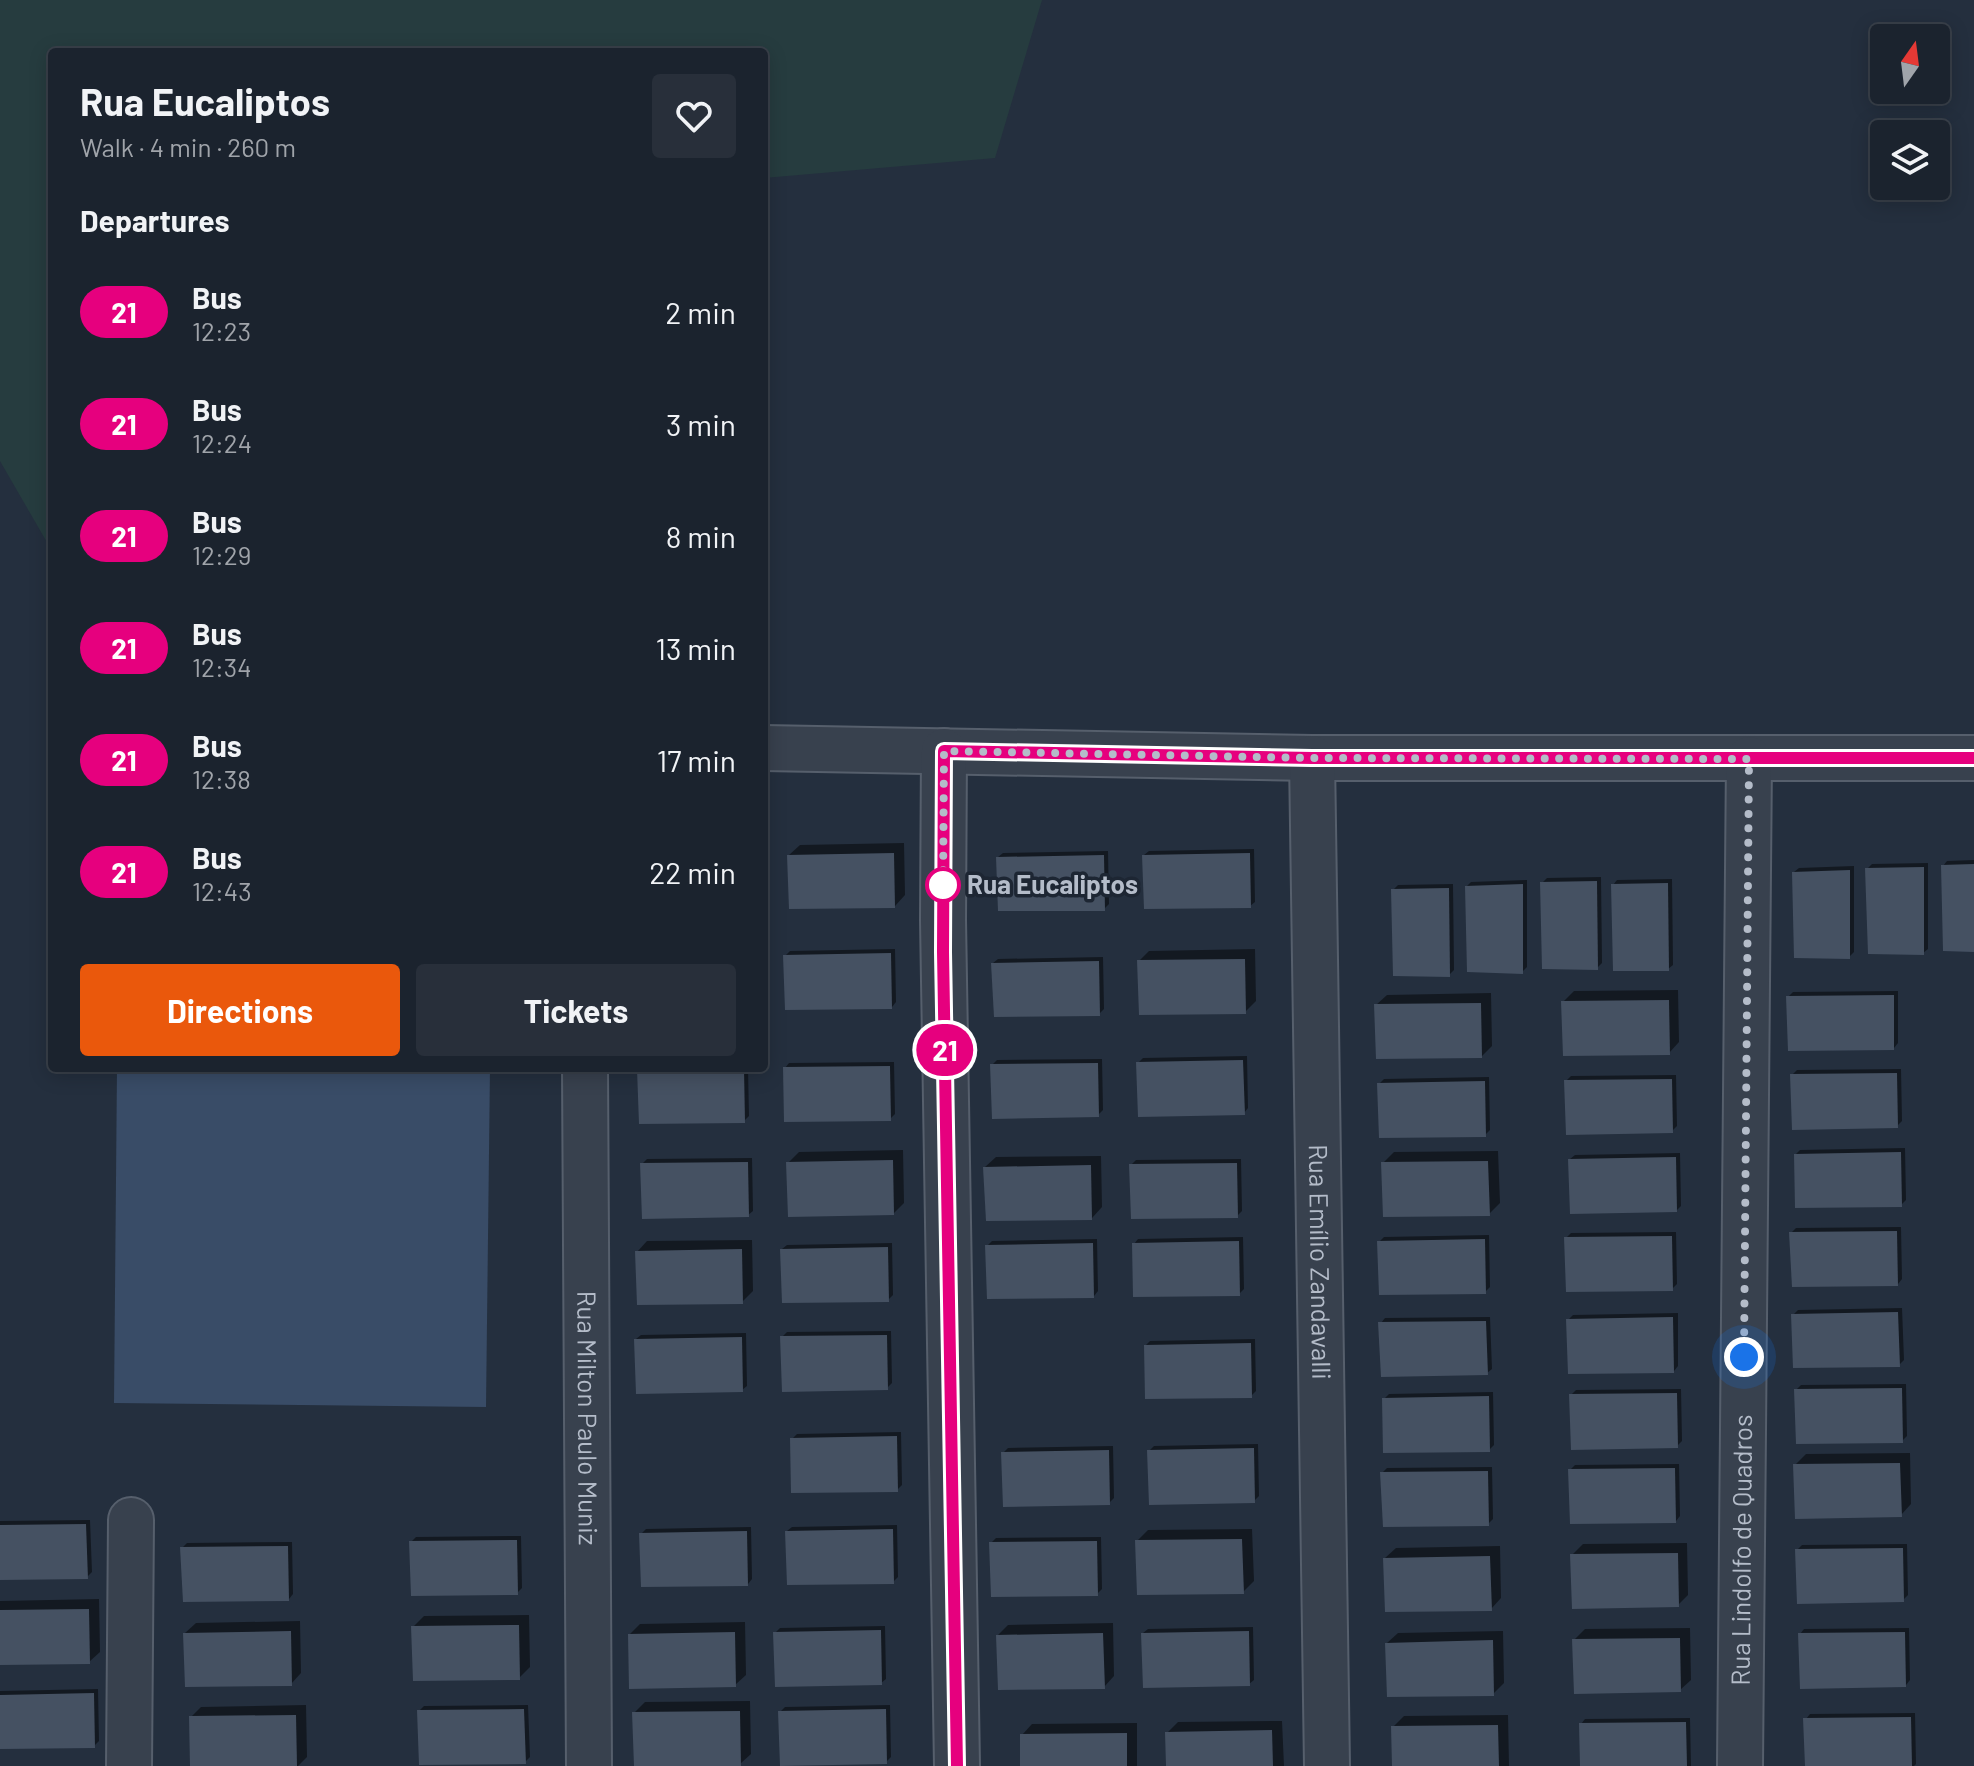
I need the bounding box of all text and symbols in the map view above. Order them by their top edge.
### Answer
north arrow [1870,24,1950,104]
map controls [1870,24,1950,200]
button: heart [652,74,736,158]
text: Rua Eucaliptos [80,78,330,124]
button: layers [1870,120,1950,200]
text: Walk · 4 min · 260 m [80,131,296,162]
text: Departures [80,202,230,238]
text: Bus [192,279,242,315]
text: 2 min [665,294,736,330]
text: 21 [111,295,137,329]
text: 12:23 [192,315,251,346]
text: Bus [192,391,242,427]
text: 3 min [666,406,736,442]
text: 21 [111,407,137,441]
text: 12:24 [192,427,252,458]
text: Bus [192,503,242,539]
text: 8 min [666,518,736,554]
text: 21 [111,519,137,553]
text: 12:29 [192,539,251,570]
text: Bus [192,615,242,651]
text: 13 min [655,630,736,666]
text: 21 [111,631,137,665]
text: 12:34 [192,651,252,682]
text: Bus [192,727,242,763]
text: 17 min [657,742,736,778]
text: 21 [111,743,137,777]
text: 12:38 [192,763,251,794]
text: Bus [192,839,242,875]
text: 22 min [649,854,736,890]
text: 21 [111,855,137,889]
marker: Rua Eucaliptos [926,868,960,902]
place label: Rua Eucaliptos [967,868,1138,899]
text: 12:43 [192,875,252,906]
button: Directions [80,964,400,1056]
button: Tickets [416,964,736,1056]
line badge: 21 [909,1024,981,1076]
text: 21 [932,1033,958,1067]
street label: Rua Emílio Zandavalli [1304,1144,1338,1380]
street label: Rua Milton Paulo Muniz [572,1291,605,1545]
your location [1724,1337,1764,1377]
street label: Rua Lindolfo de Quadros [1724,1414,1757,1686]

